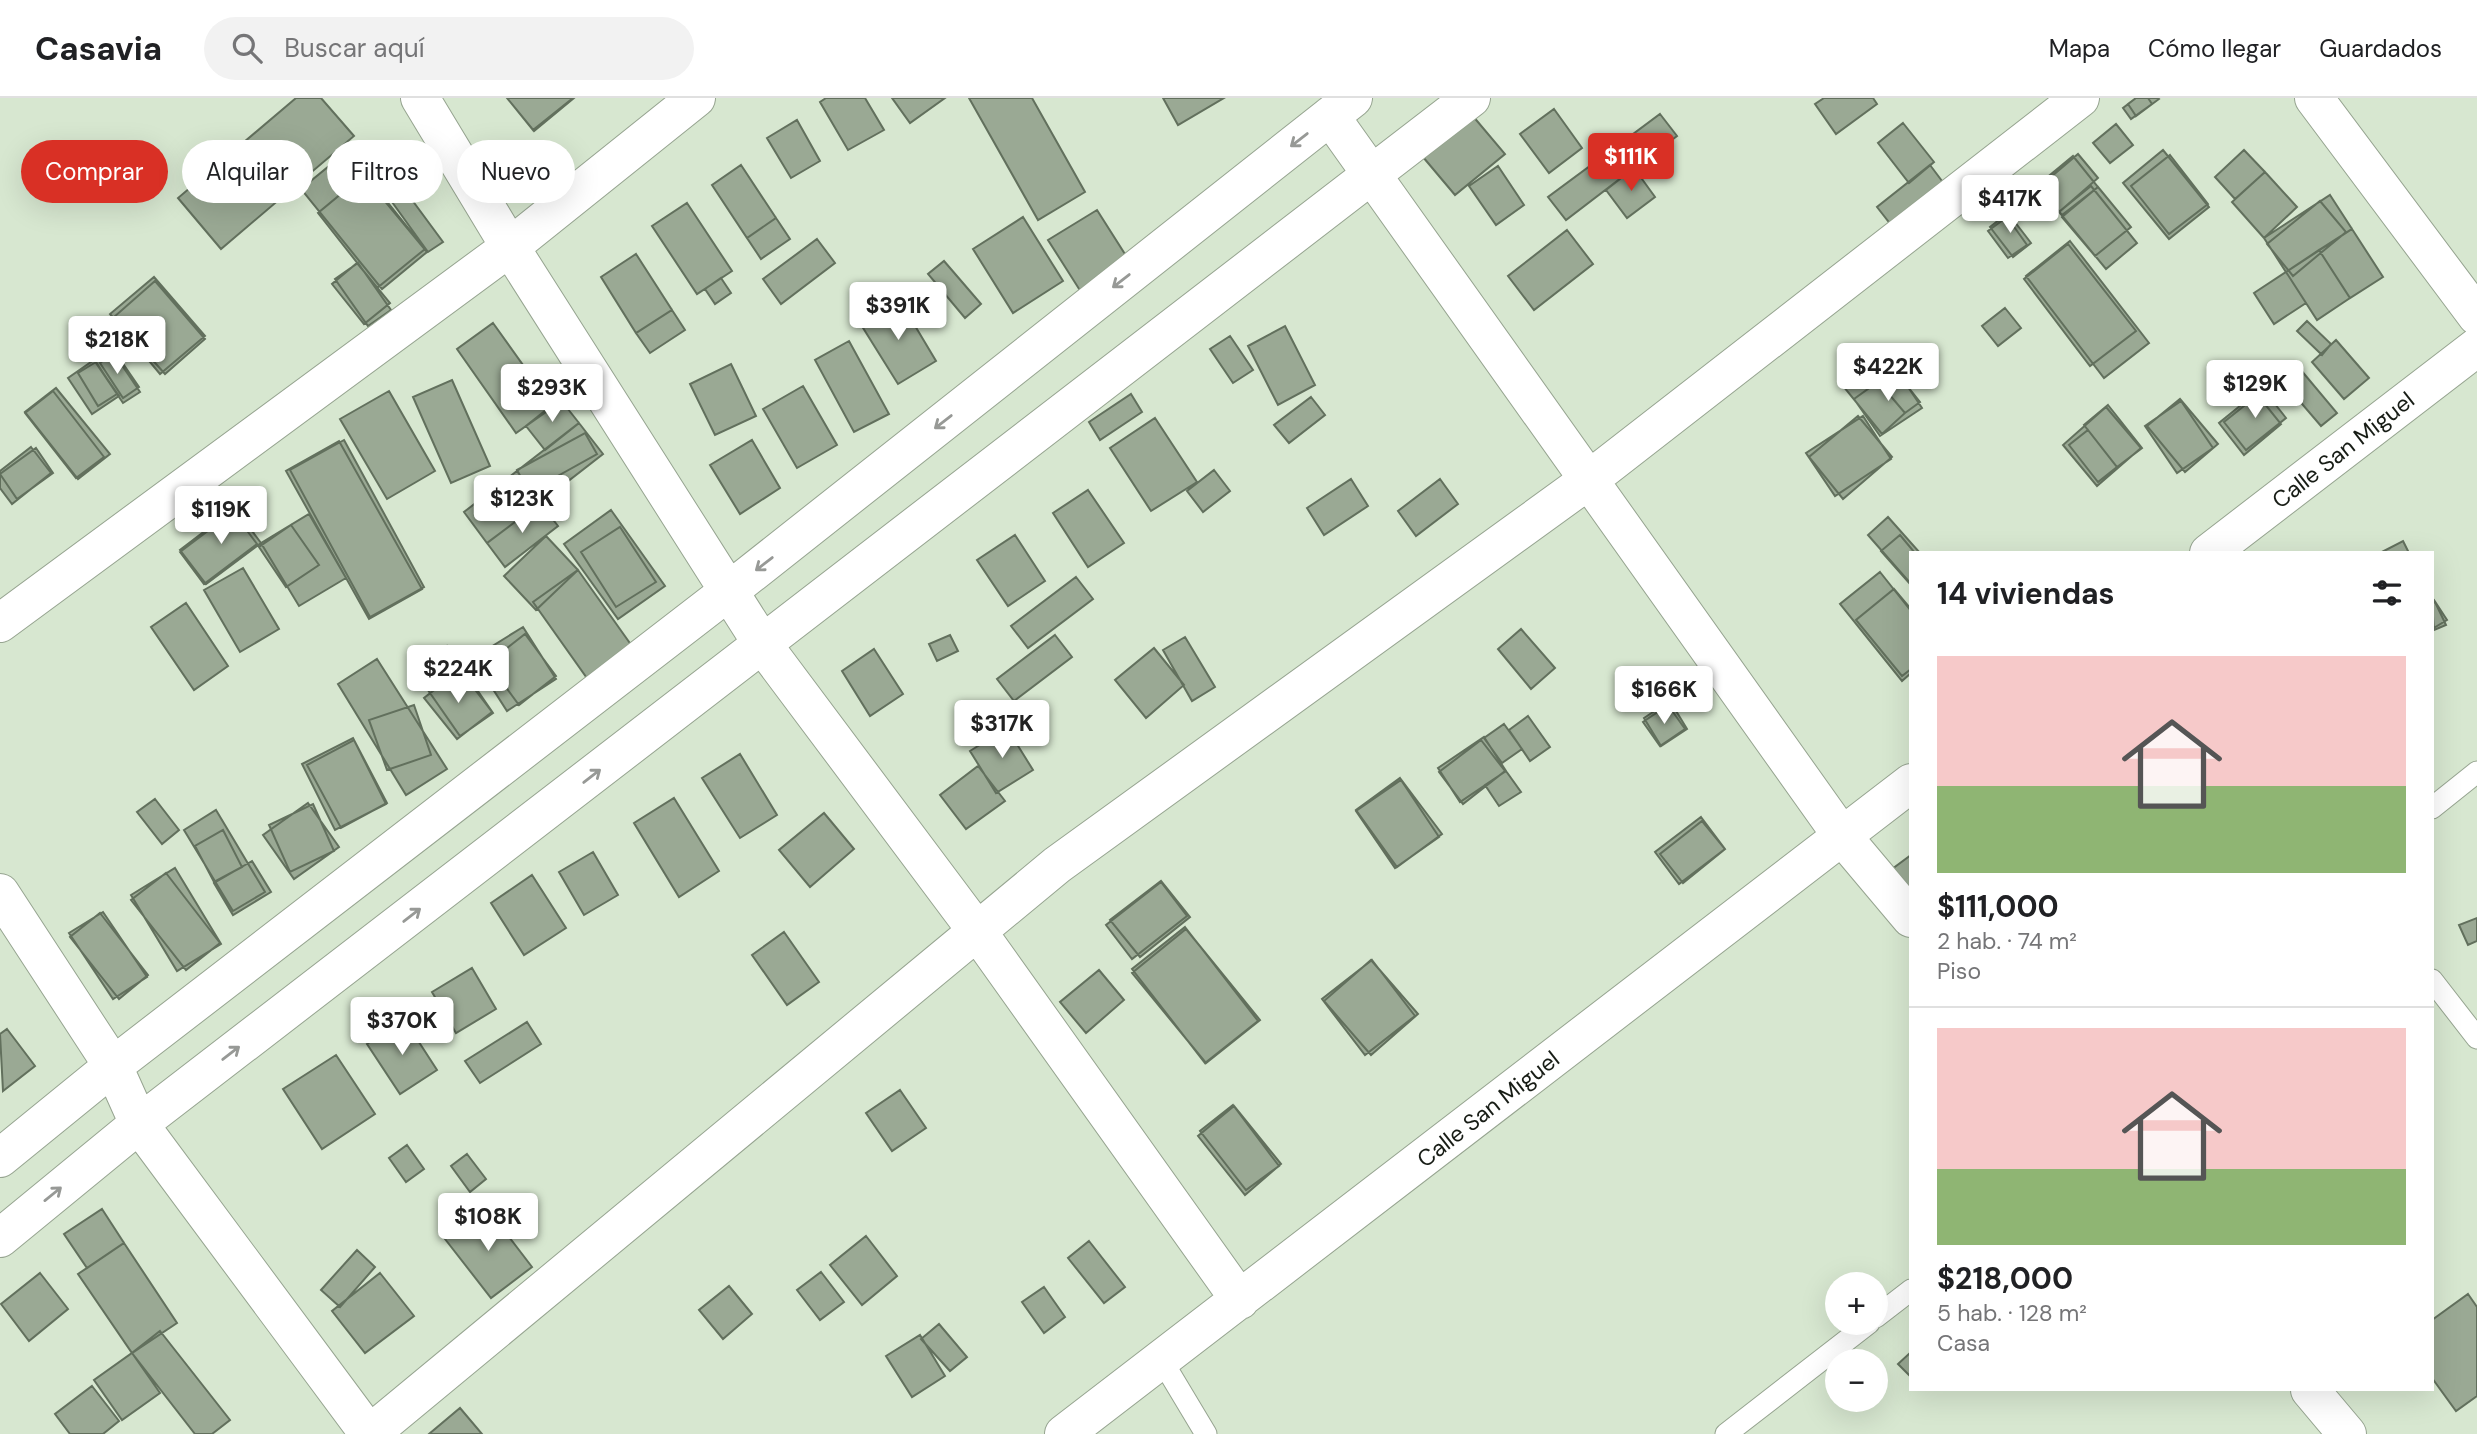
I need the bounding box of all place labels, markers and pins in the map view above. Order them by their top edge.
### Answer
pin: $111K [1582,134,1680,193]
pin: $417K [1961,176,2059,235]
pin: $391K [849,282,947,342]
pin: $218K [68,316,166,376]
pin: $422K [1839,344,1937,403]
pin: $129K [2206,360,2304,420]
pin: $293K [503,364,601,424]
pin: $123K [473,476,571,535]
pin: $119K [172,486,270,546]
pin: $224K [409,646,507,705]
pin: $166K [1615,666,1713,726]
pin: $317K [953,700,1051,760]
pin: $370K [353,998,451,1057]
pin: $108K [439,1194,537,1253]

